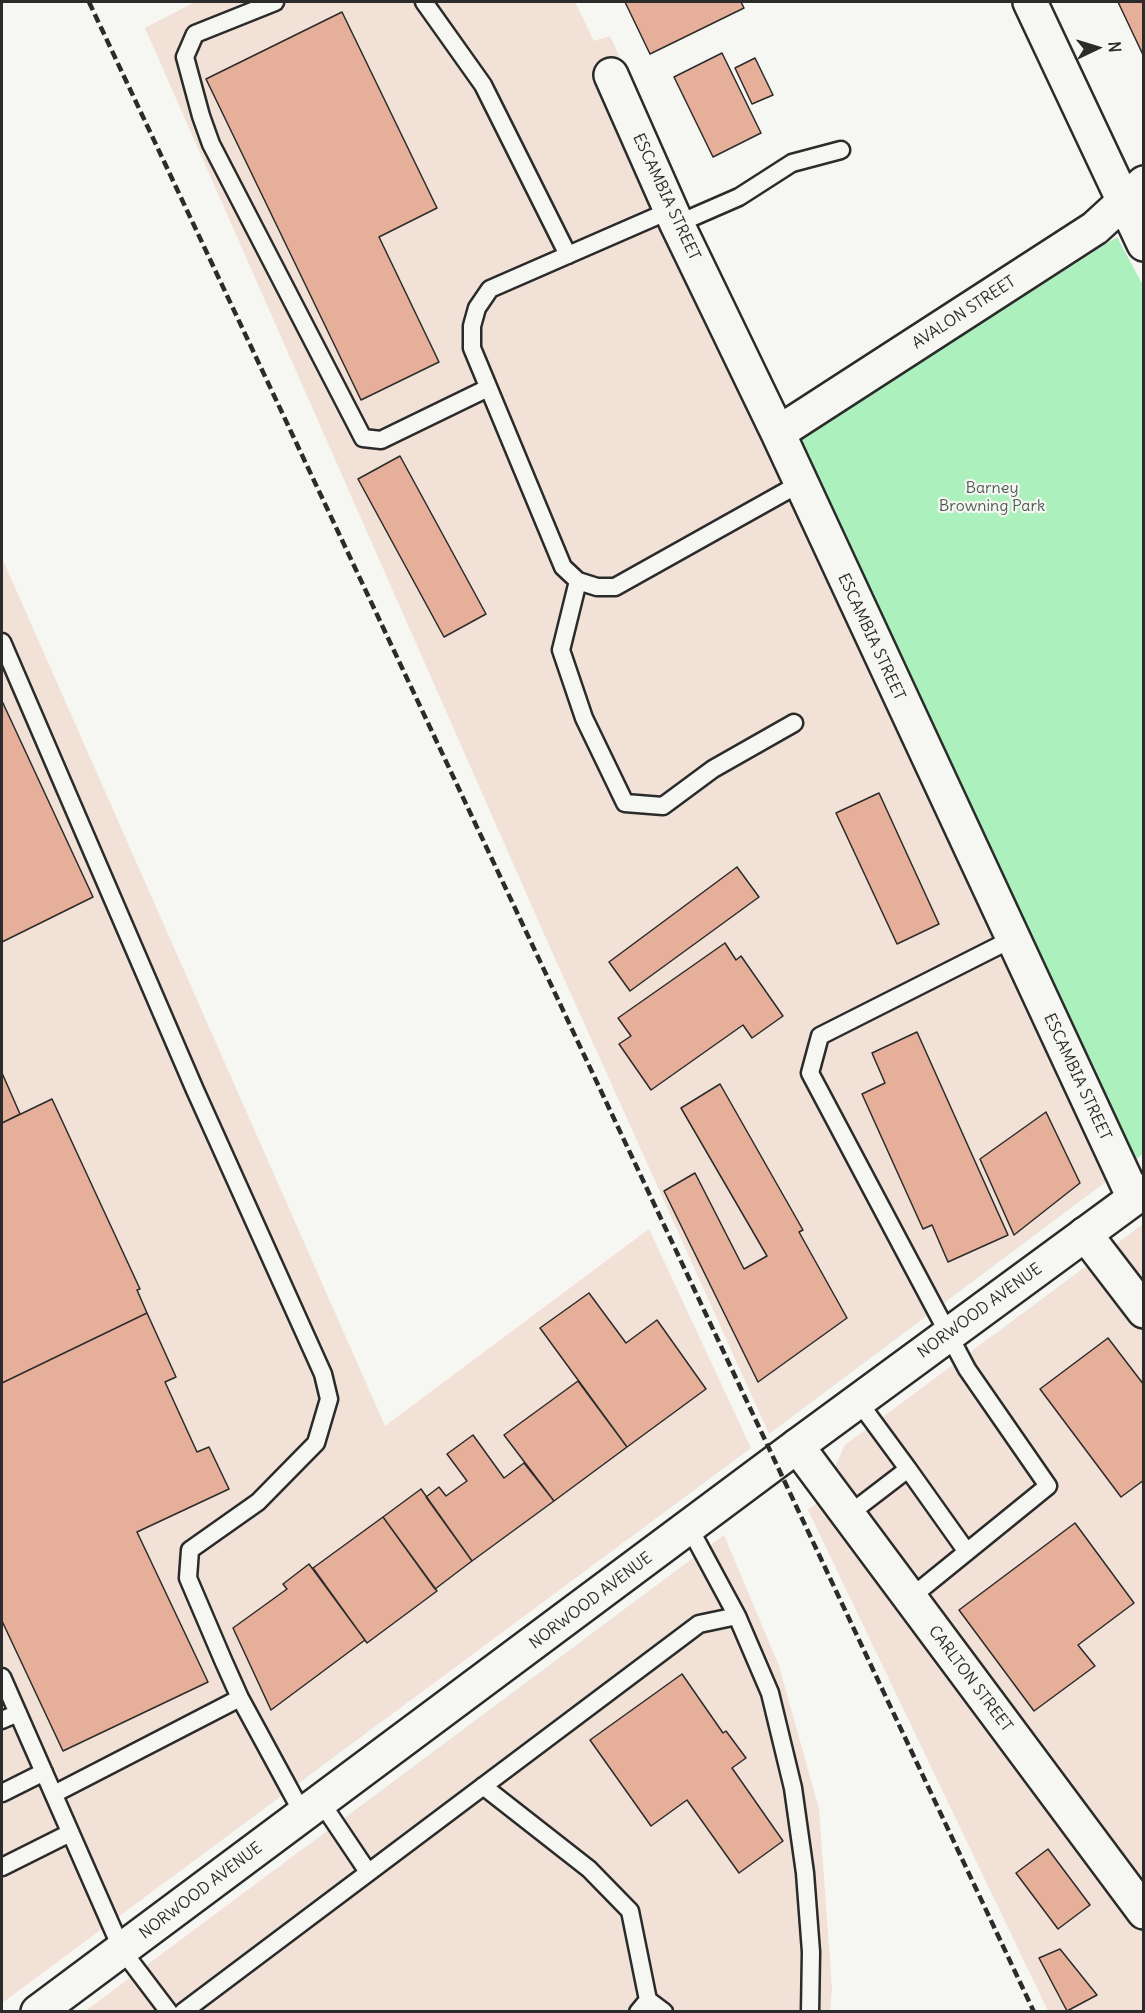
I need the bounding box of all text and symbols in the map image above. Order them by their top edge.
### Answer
north arrow [1067,18,1127,78]
text: N [1105,41,1125,53]
street label: ESCAMBIA STREET [628,130,704,264]
street label: AVALON STREET [909,272,1019,354]
park label: Barney Browning Park [939,478,1045,516]
street label: ESCAMBIA STREET [833,570,909,704]
street label: ESCAMBIA STREET [1039,1010,1115,1144]
street label: NORWOOD AVENUE [914,1260,1046,1362]
street label: NORWOOD AVENUE [526,1549,656,1653]
street label: CARLTON STREET [924,1622,1016,1736]
street label: NORWOOD AVENUE [136,1839,266,1943]

